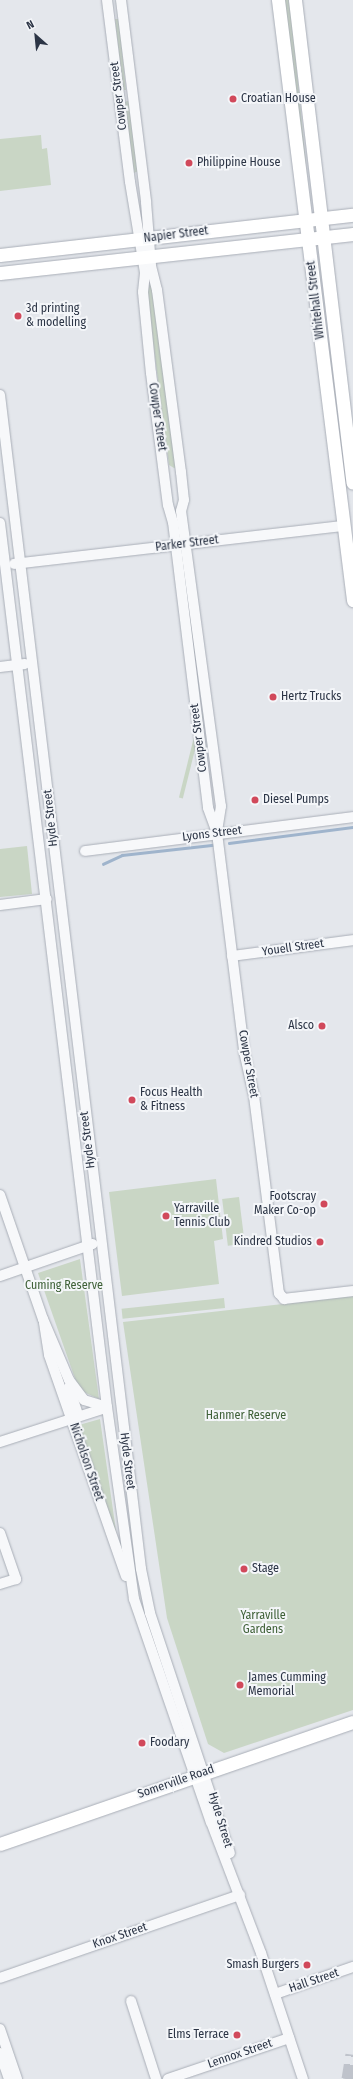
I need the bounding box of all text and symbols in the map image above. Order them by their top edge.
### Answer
north arrow [16,16,56,56]
text: N [24,18,36,32]
street label: Cowper Street [108,61,130,131]
place label: Croatian House [241,92,316,106]
marker: Croatian House [228,94,238,104]
place label: Philippine House [197,156,280,170]
marker: Philippine House [184,158,194,168]
street label: Napier Street [143,224,209,246]
street label: Whitehall Street [304,260,328,340]
place label: 3d printing & modelling [26,302,86,330]
marker: 3d printing & modelling [13,311,23,321]
street label: Cowper Street [145,382,169,452]
street label: Parker Street [155,533,219,555]
place label: Hertz Trucks [281,690,341,704]
marker: Hertz Trucks [268,692,278,702]
street label: Cowper Street [188,703,210,773]
street label: Hyde Street [41,789,61,847]
place label: Diesel Pumps [263,793,329,807]
marker: Diesel Pumps [250,795,260,805]
street label: Lyons Street [181,823,243,845]
street label: Youell Street [261,937,325,959]
place label: Alsco [288,1019,314,1033]
marker: Alsco [317,1021,327,1031]
street label: Cowper Street [235,1029,261,1099]
place label: Focus Health & Fitness [140,1086,203,1114]
marker: Focus Health & Fitness [127,1095,137,1105]
street label: Hyde Street [77,1111,99,1169]
place label: Footscray Maker Co-op [254,1190,316,1218]
marker: Footscray Maker Co-op [319,1199,329,1209]
place label: Yarraville Tennis Club [174,1202,230,1230]
marker: Yarraville Tennis Club [161,1211,171,1221]
place label: Kindred Studios [234,1235,312,1249]
marker: Kindred Studios [315,1237,325,1247]
park label: Cuming Reserve [25,1279,103,1293]
park label: Hanmer Reserve [206,1409,286,1423]
street label: Nicholson Street [66,1421,106,1503]
street label: Hyde Street [116,1432,138,1490]
place label: Stage [252,1562,279,1576]
marker: Stage [239,1564,249,1574]
park label: Yarraville Gardens [240,1609,286,1637]
place label: James Cumming Memorial [248,1671,326,1699]
marker: James Cumming Memorial [235,1680,245,1690]
place label: Foodary [150,1736,189,1750]
marker: Foodary [137,1738,147,1748]
street label: Somerville Road [136,1762,216,1802]
street label: Hyde Street [205,1791,235,1849]
street label: Knox Street [91,1920,149,1952]
place label: Smash Burgers [226,1958,299,1972]
marker: Smash Burgers [302,1960,312,1970]
street label: Hall Street [287,1966,341,1996]
place label: Elms Terrace [168,2028,229,2042]
marker: Elms Terrace [232,2030,242,2040]
street label: Lennox Street [206,2036,274,2072]

